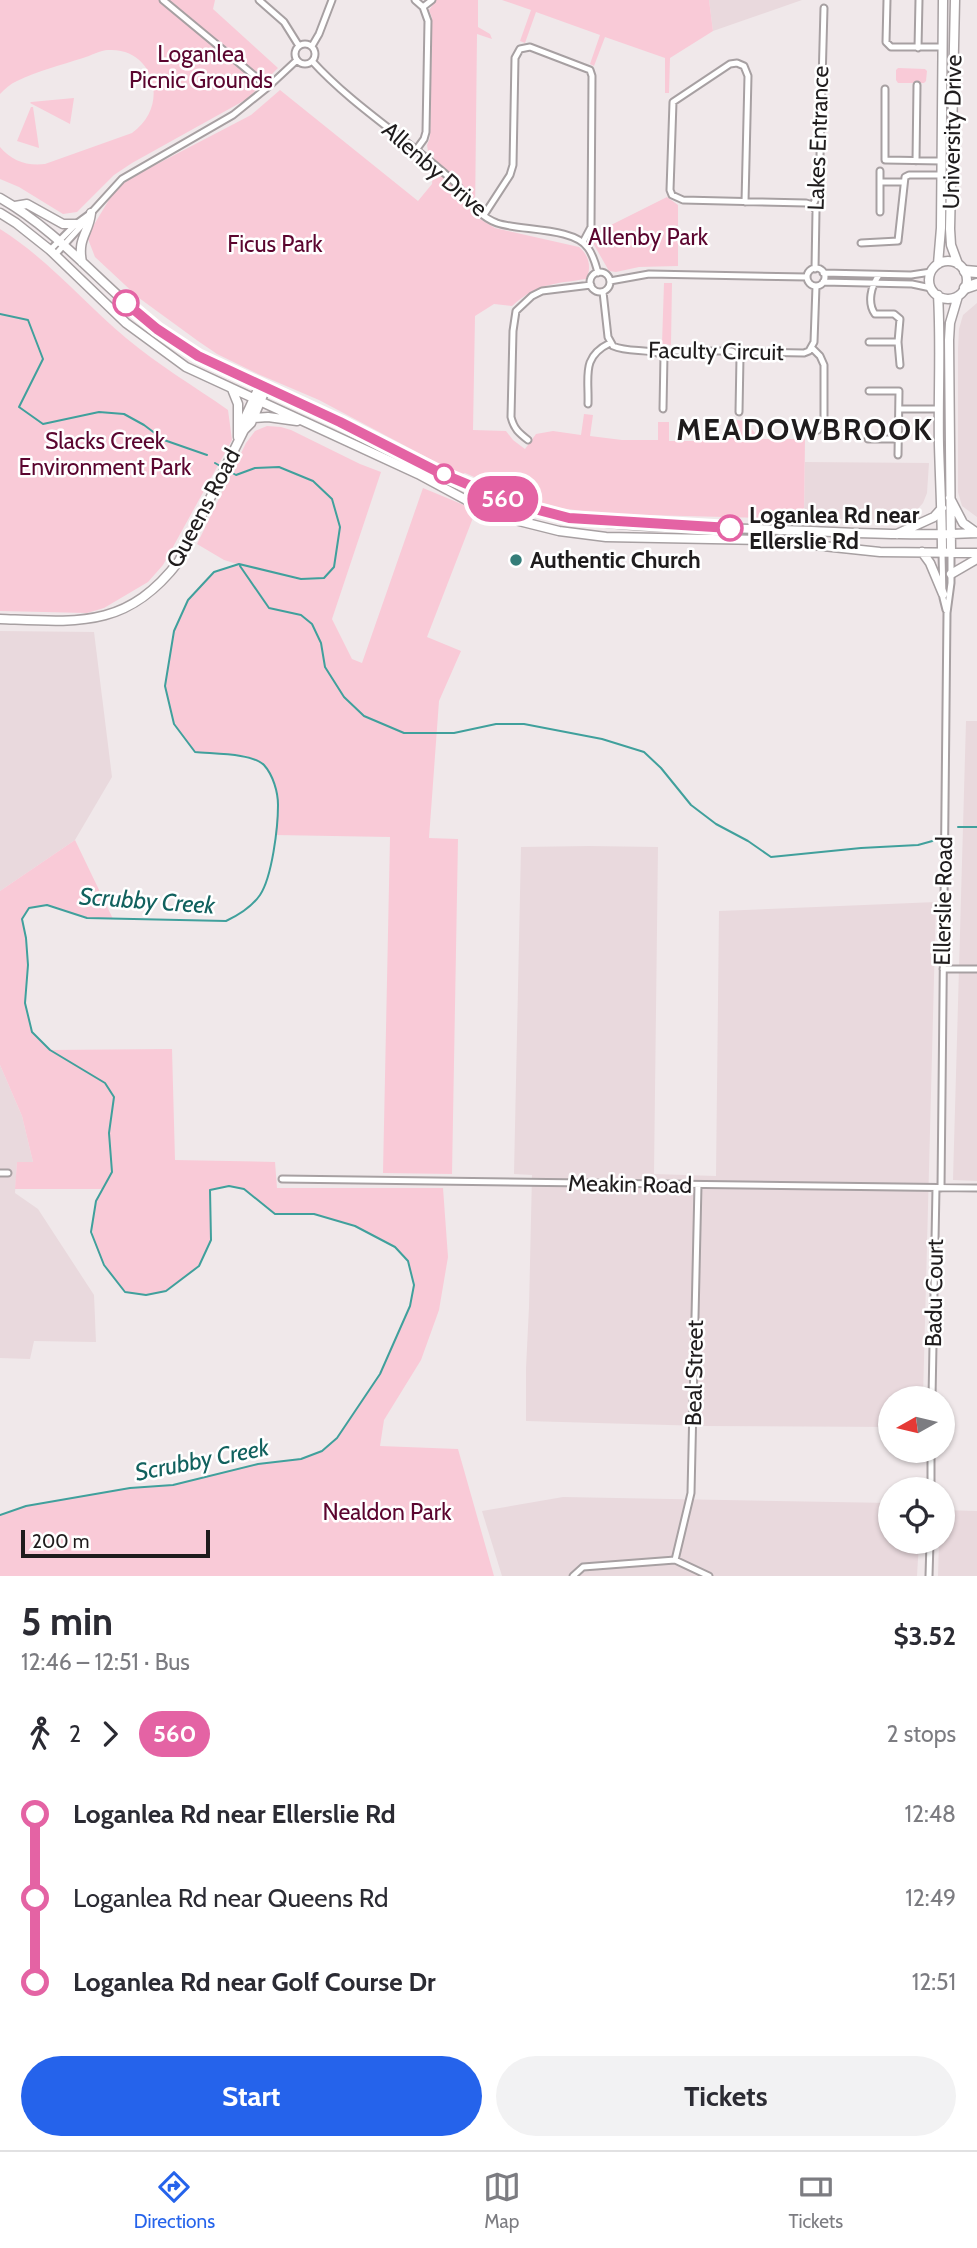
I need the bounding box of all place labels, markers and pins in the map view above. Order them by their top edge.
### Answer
unlabelled marker [113,290,139,316]
unlabelled marker [434,464,454,484]
place label: Loganlea Rd near Ellerslie Rd [749,501,920,555]
marker: Loganlea Rd near Ellerslie Rd [717,515,743,541]
place label: Authentic Church [530,546,701,574]
marker: Authentic Church [508,552,524,568]

